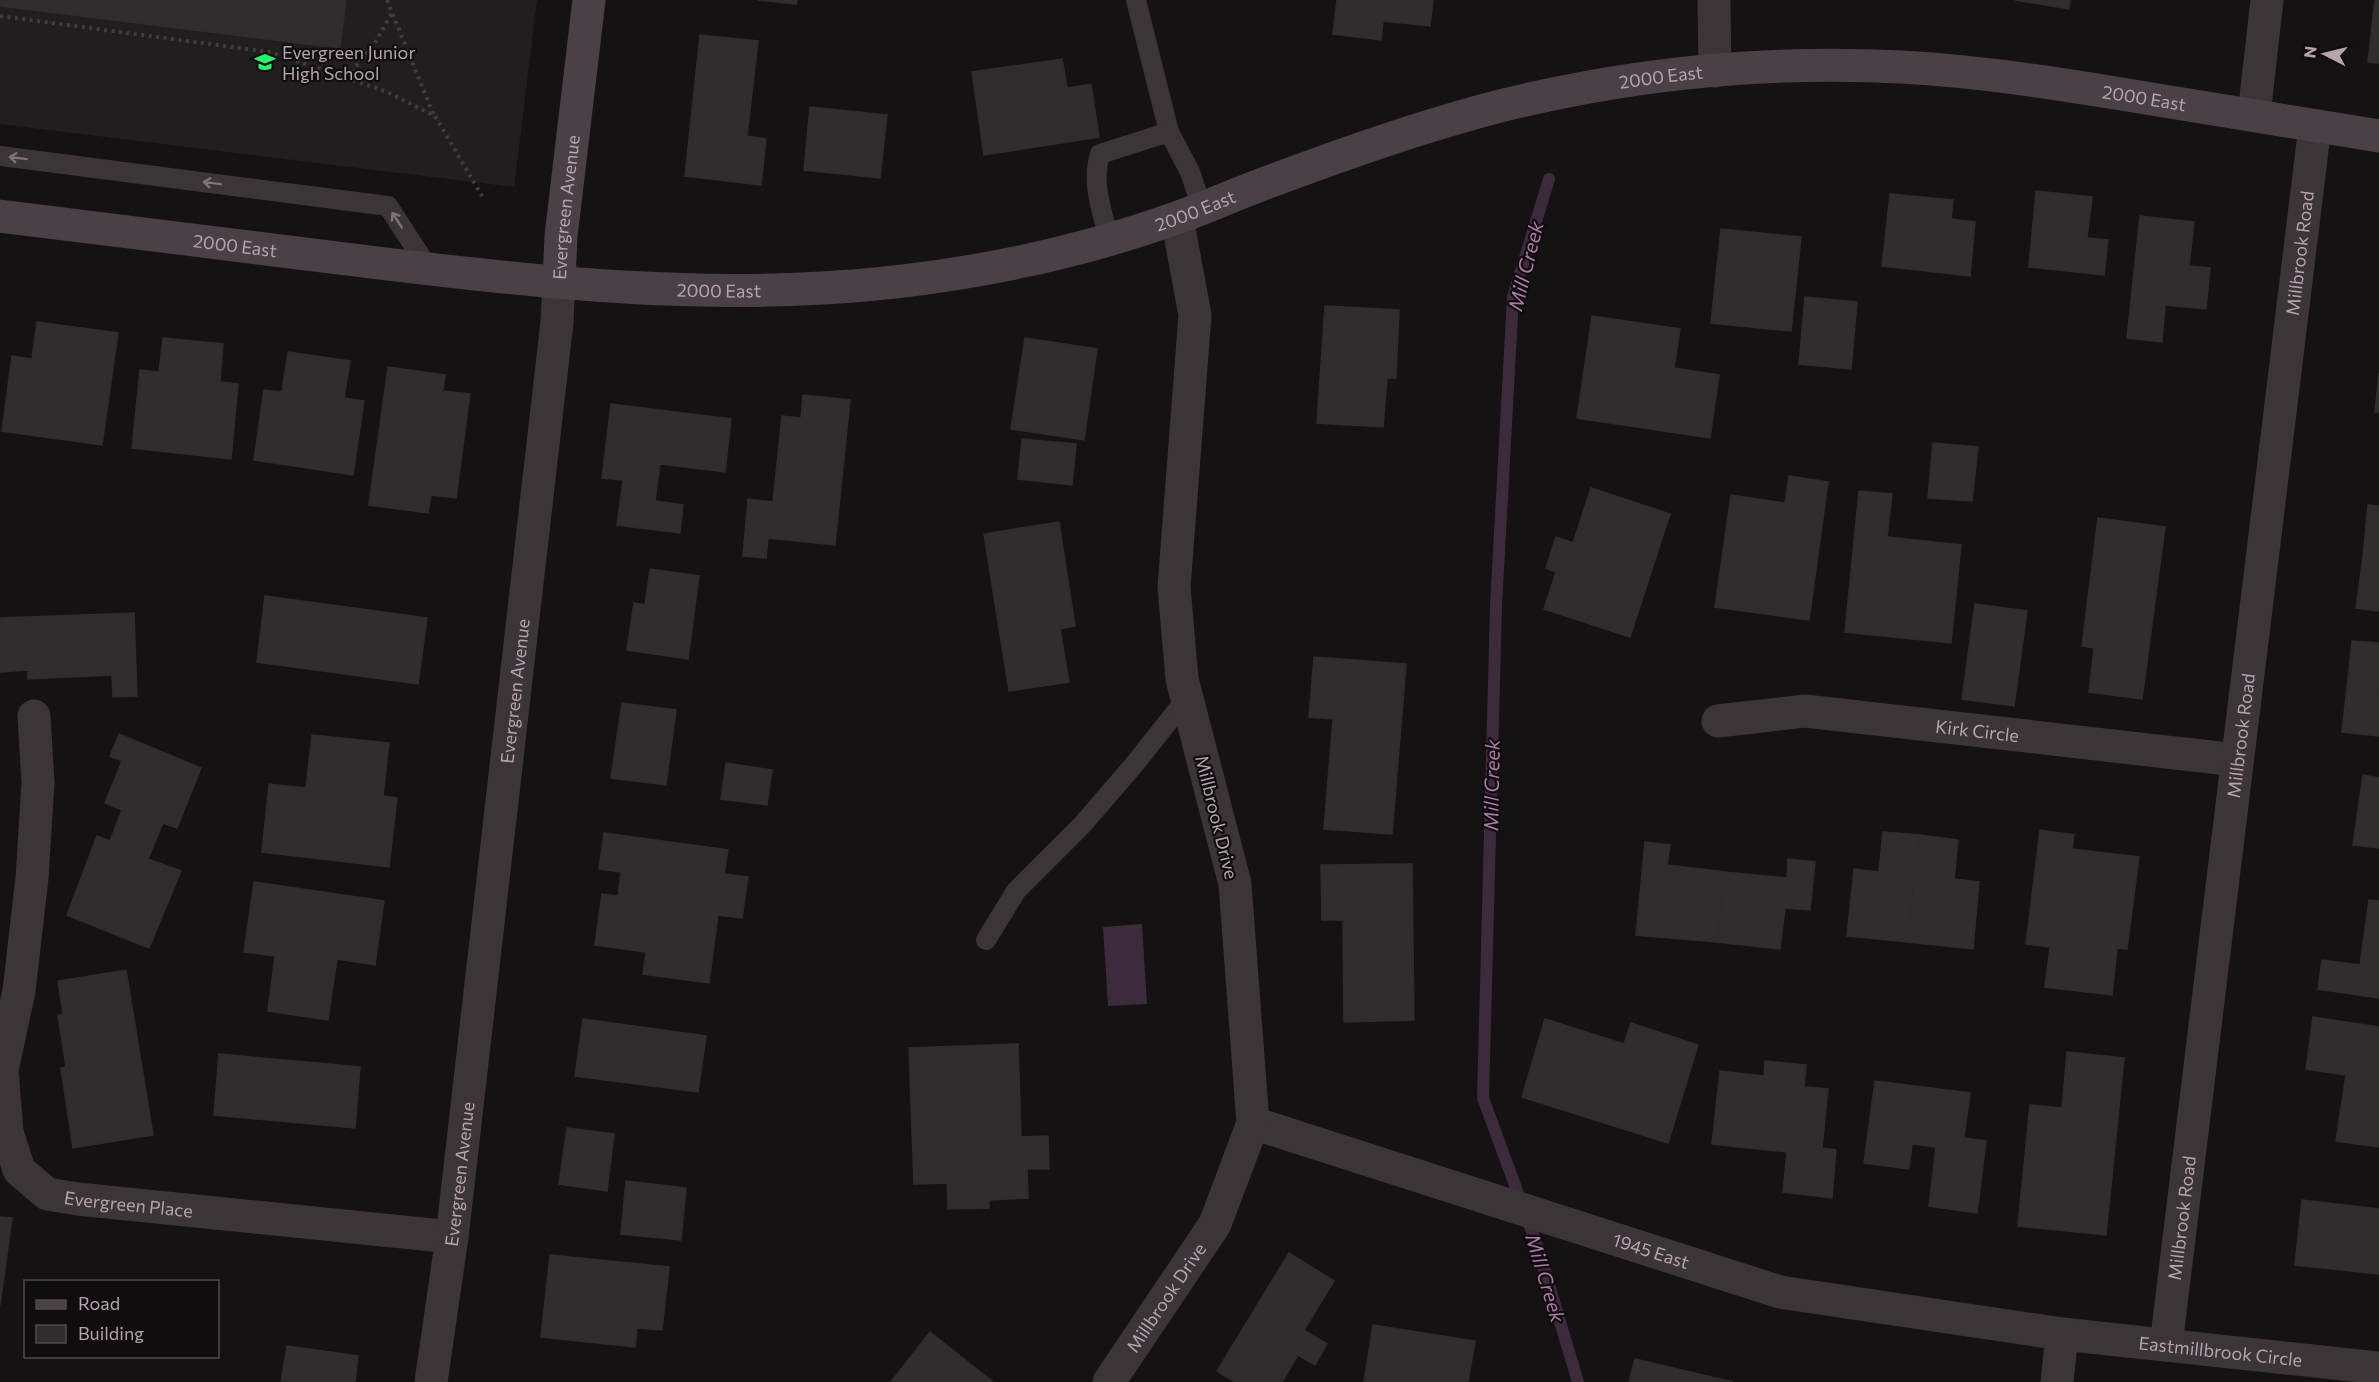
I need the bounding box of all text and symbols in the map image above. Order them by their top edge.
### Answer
north arrow [2295,24,2355,84]
place label: Evergreen Junior High School [282,41,416,84]
text: N [2299,45,2320,59]
school or university icon: Evergreen Junior High School [253,50,277,74]
street label: 2000 East [1617,61,1704,93]
street label: 2000 East [2101,80,2188,115]
street label: Evergreen Avenue [548,134,584,280]
one-way arrow [9,153,29,164]
one-way arrow [202,177,222,188]
street label: 2000 East [1152,185,1239,236]
street label: Millbrook Road [2281,190,2318,317]
one-way arrow [391,212,403,229]
water label: Mill Creek [1502,218,1548,313]
street label: 2000 East [192,229,278,261]
street label: 2000 East [676,278,761,301]
street label: Evergreen Avenue [495,618,534,765]
street label: Millbrook Road [2222,672,2259,799]
street label: Kirk Circle [1934,715,2020,746]
water label: Mill Creek [1478,738,1504,831]
street label: Millbrook Drive [1191,753,1243,881]
street label: Evergreen Avenue [440,1100,478,1248]
street label: Millbrook Road [2163,1154,2200,1282]
street label: Evergreen Place [63,1186,194,1222]
street label: 1945 East [1610,1228,1692,1273]
water label: Mill Creek [1521,1231,1571,1326]
street label: Millbrook Drive [1121,1238,1210,1356]
legend [24,1280,219,1358]
text: Road [78,1292,120,1314]
text: Building [78,1322,144,1344]
street label: Eastmillbrook Circle [2138,1331,2303,1371]

